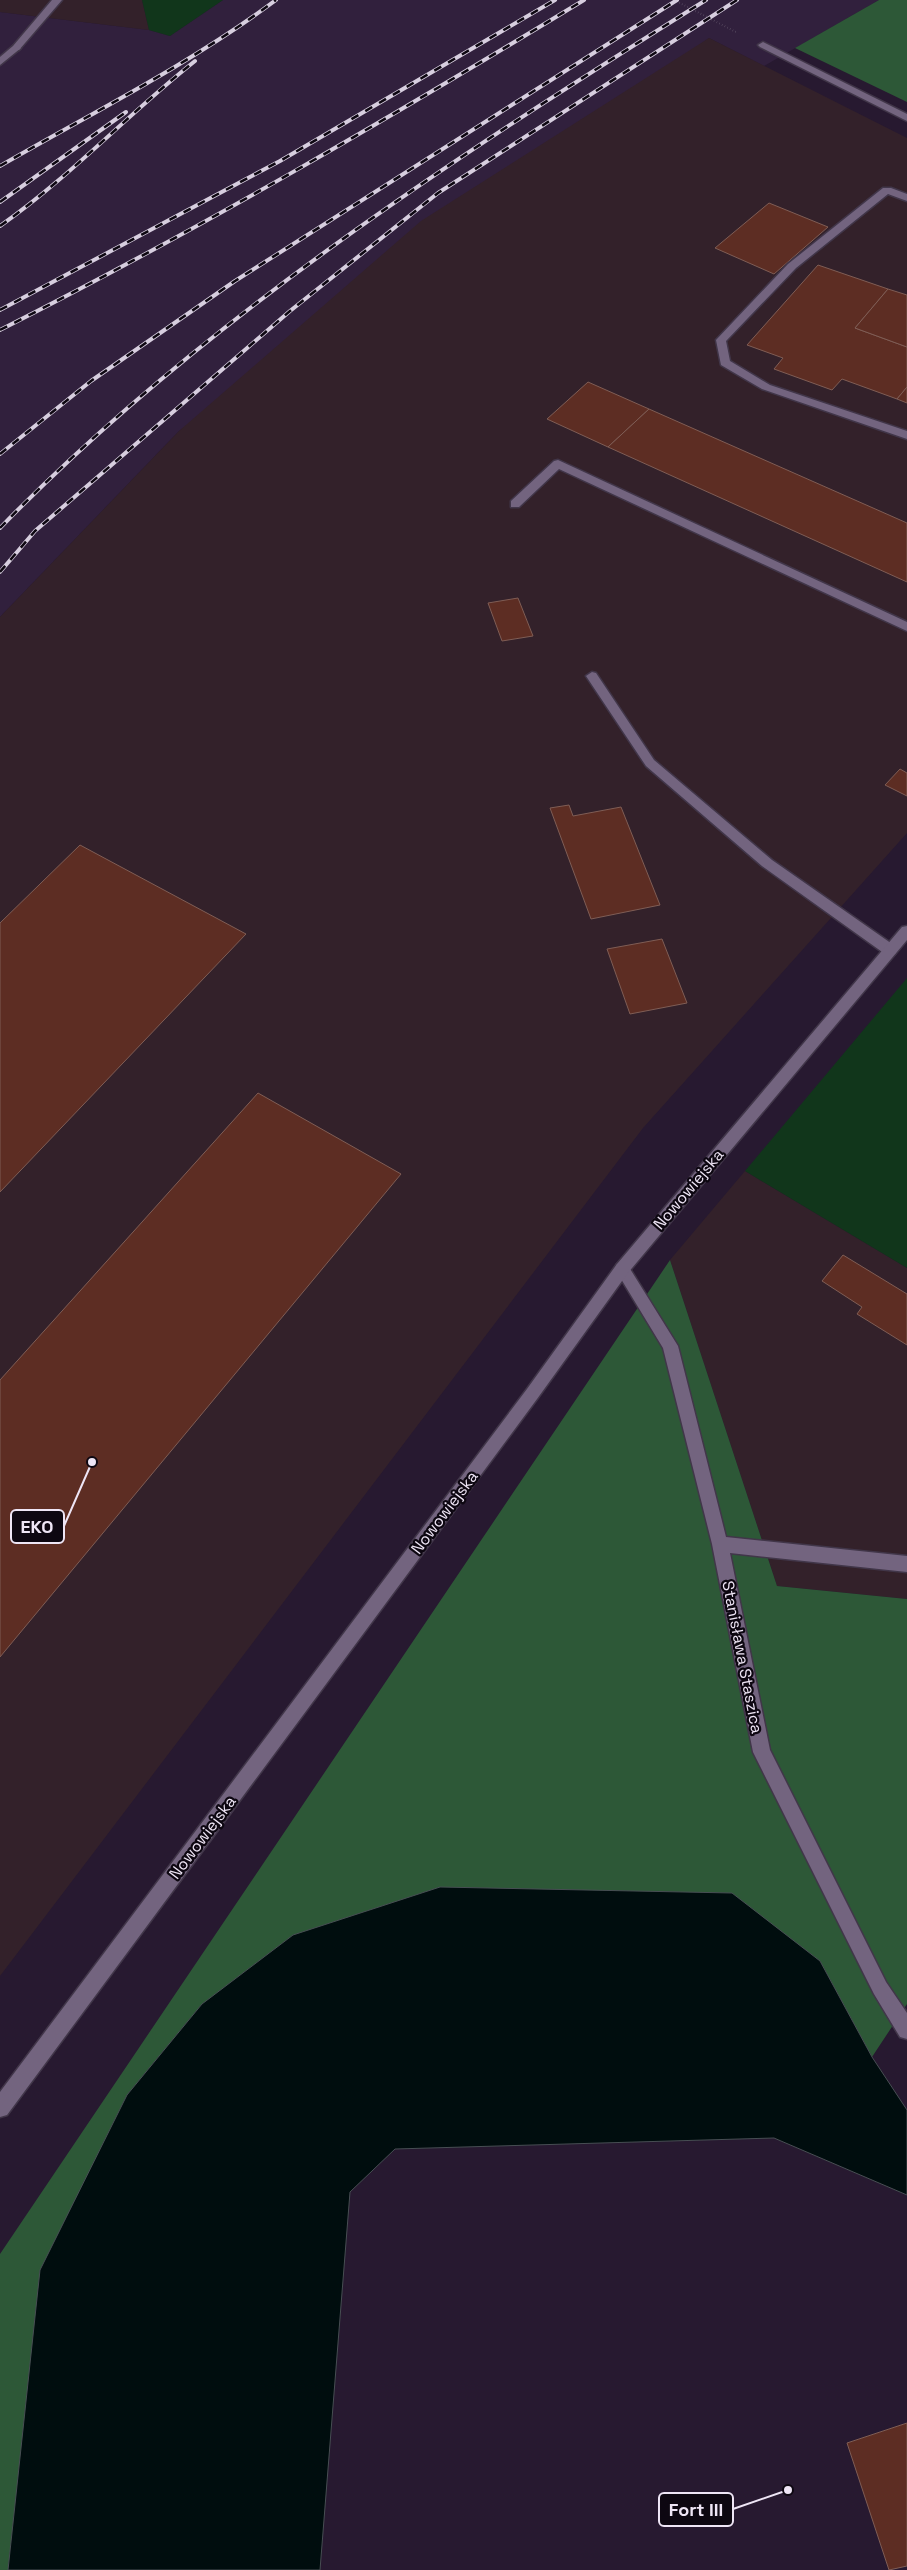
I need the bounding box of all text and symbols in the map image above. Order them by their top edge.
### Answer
street label: Nowowiejska [649,1145,728,1234]
street label: Nowowiejska [406,1466,483,1558]
callout: EKO [11,1510,64,1543]
text: EKO [21,1515,53,1538]
street label: Stanisława Staszica [717,1579,768,1735]
street label: Nowowiejska [164,1791,241,1883]
callout: Fort III [659,2493,733,2526]
text: Fort III [669,2498,723,2521]

